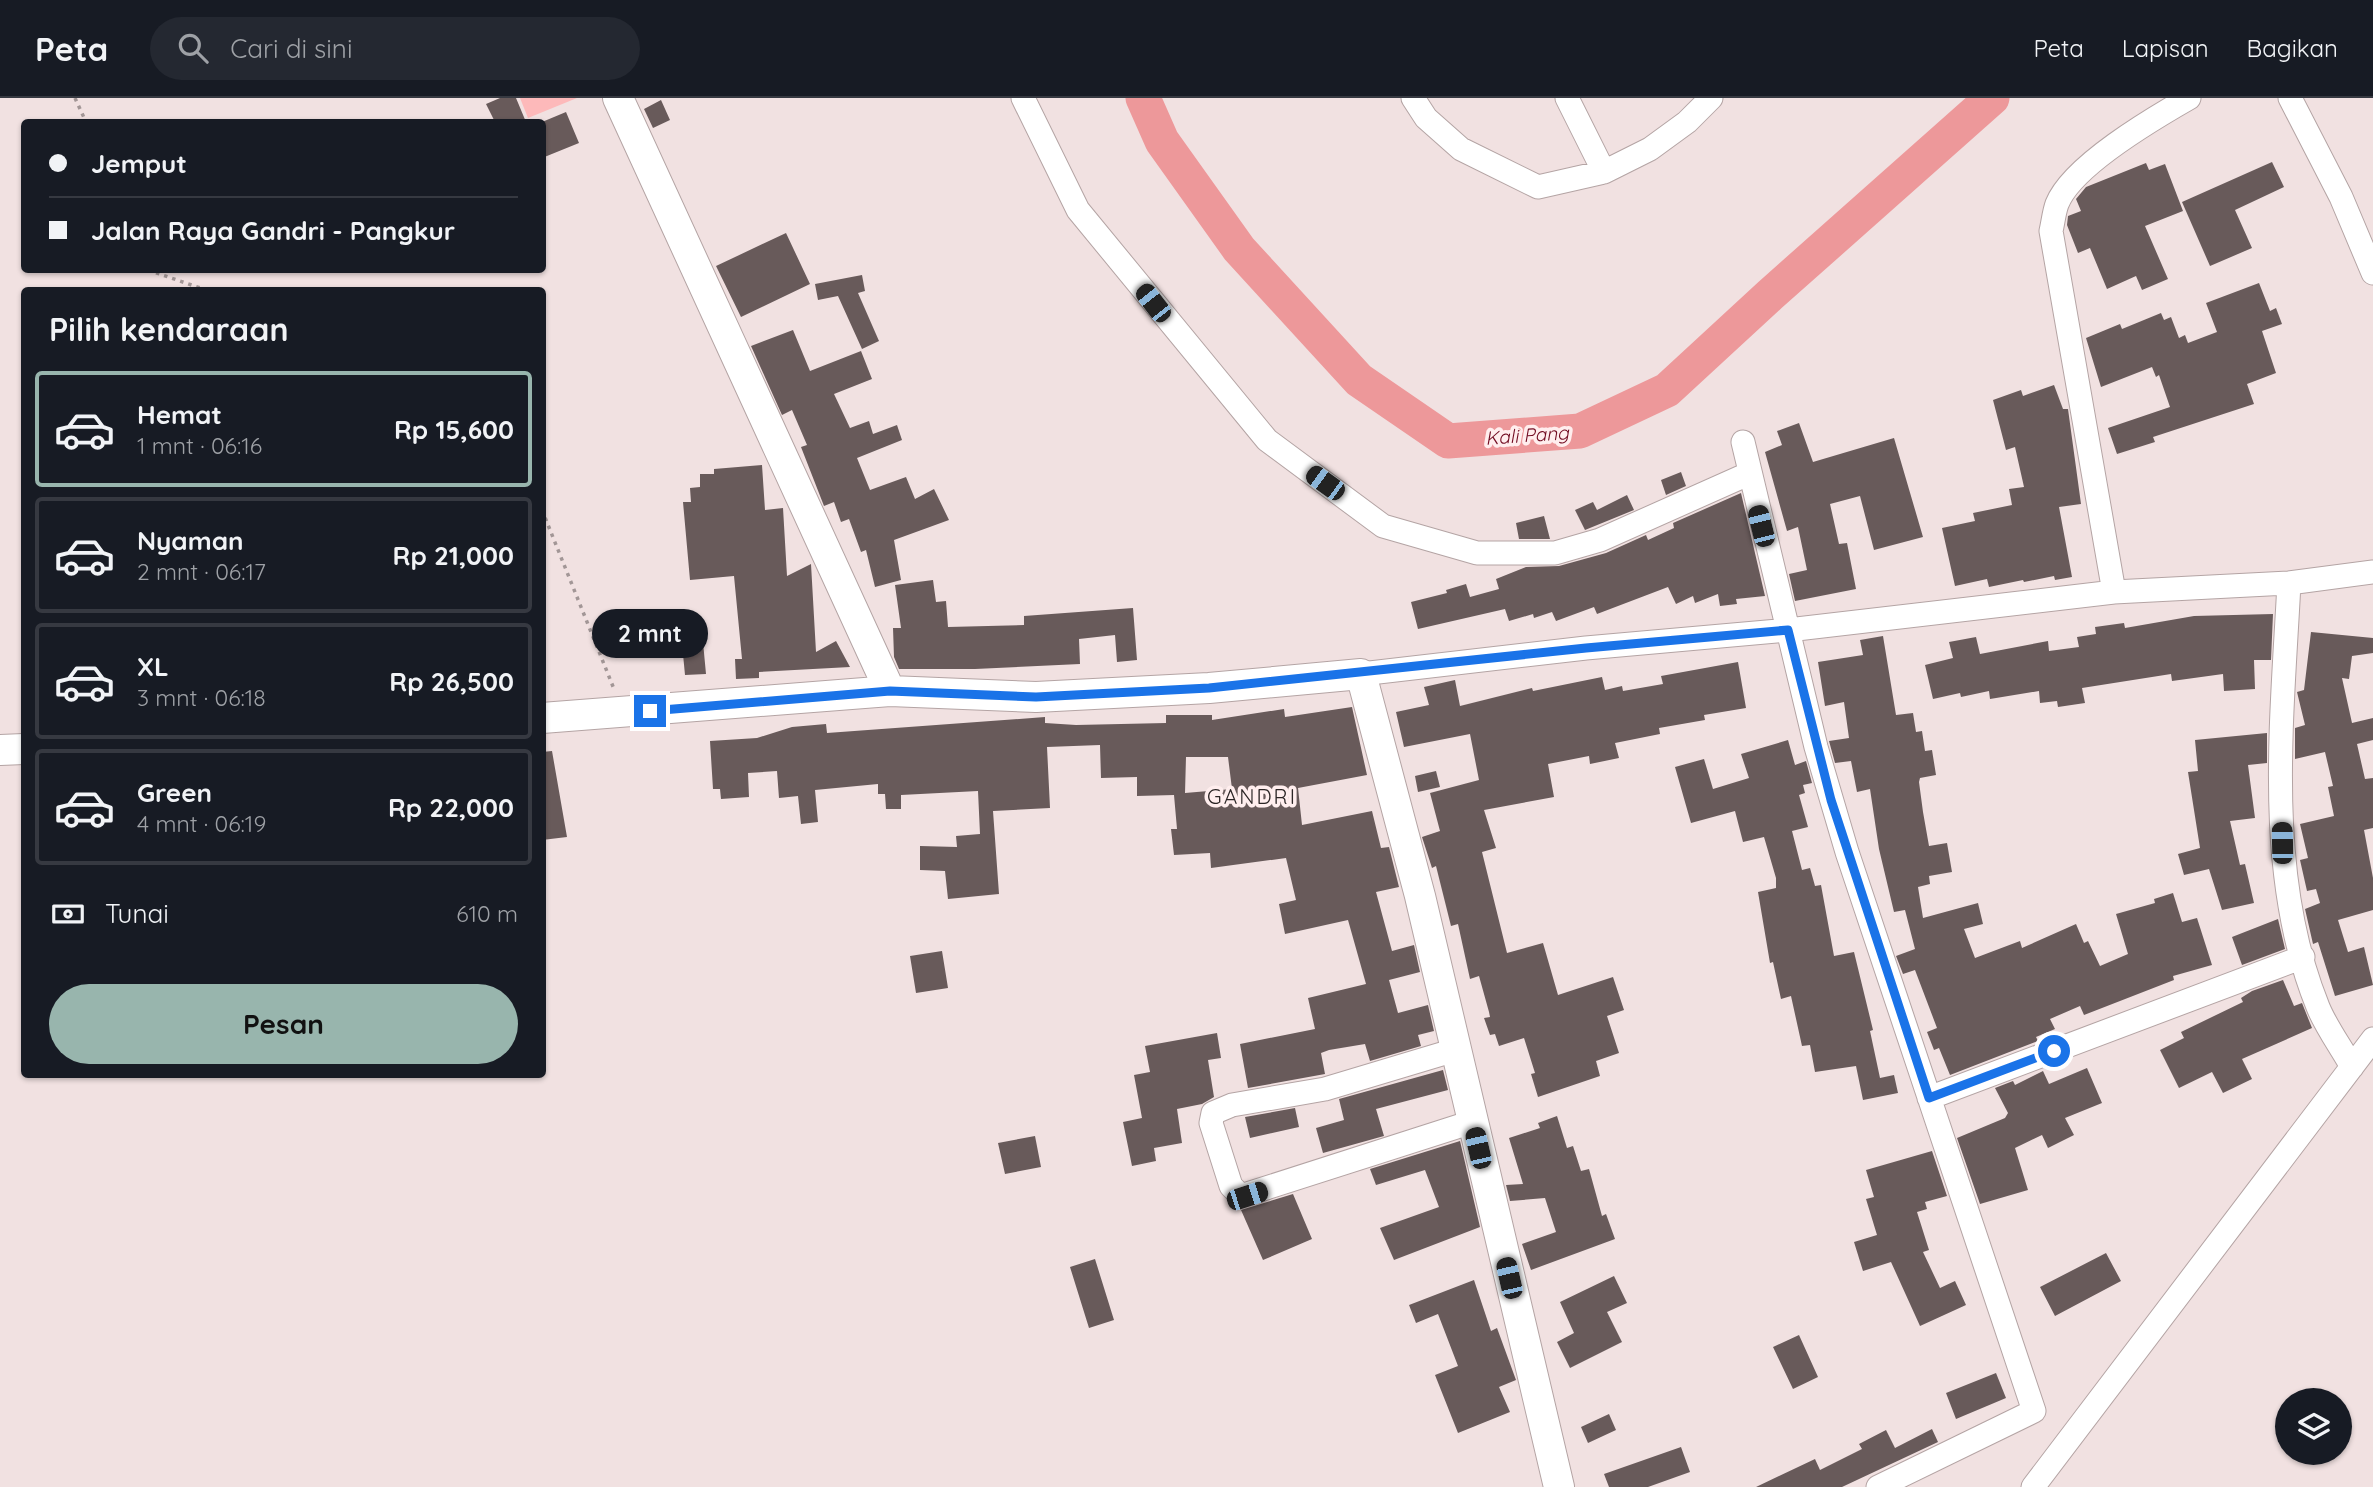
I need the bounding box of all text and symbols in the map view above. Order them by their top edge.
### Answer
search box [150,17,640,80]
text: Peta [35,28,108,69]
icon: search [174,29,212,67]
text: Cari di sini [230,32,352,65]
text: Peta [2033,33,2084,63]
text: Lapisan [2122,33,2209,63]
text: Bagikan [2247,33,2338,63]
text: Jemput [91,147,187,180]
text: Jalan Raya Gandri - Pangkur [91,214,455,247]
car [1132,280,1175,326]
text: Pilih kendaraan [49,309,289,349]
icon: car [53,398,116,461]
text: Hemat [137,398,222,431]
text: Rp 15,600 [394,413,514,446]
water label: Kali Pang [1484,420,1571,450]
text: 1 mnt · 06:16 [137,431,262,460]
car [1302,462,1349,504]
car [1746,503,1777,549]
icon: car [53,524,116,587]
text: Nyaman [137,524,244,557]
text: Rp 21,000 [393,539,514,572]
text: 2 mnt · 06:17 [137,557,266,586]
callout: 2 mnt [592,610,708,658]
text: 2 mnt [618,619,682,648]
icon: car [53,650,116,713]
text: XL [137,650,169,683]
text: Rp 26,500 [389,665,514,698]
text: 3 mnt · 06:18 [137,683,266,712]
route end [634,695,666,727]
icon: car [53,776,116,839]
text: Green [137,776,212,809]
district label: GANDRI [1207,783,1297,809]
text: Rp 22,000 [388,791,514,824]
text: 4 mnt · 06:19 [137,809,266,838]
car [2272,822,2293,864]
icon: cash [49,895,87,933]
text: Tunai [105,897,169,930]
text: 610 m [456,899,518,928]
button: Pesan [49,984,518,1064]
route start [2038,1035,2070,1067]
car [1464,1125,1493,1171]
car [1224,1180,1271,1212]
car [1495,1255,1524,1301]
map controls [2275,1388,2352,1465]
button: layers [2275,1388,2352,1465]

